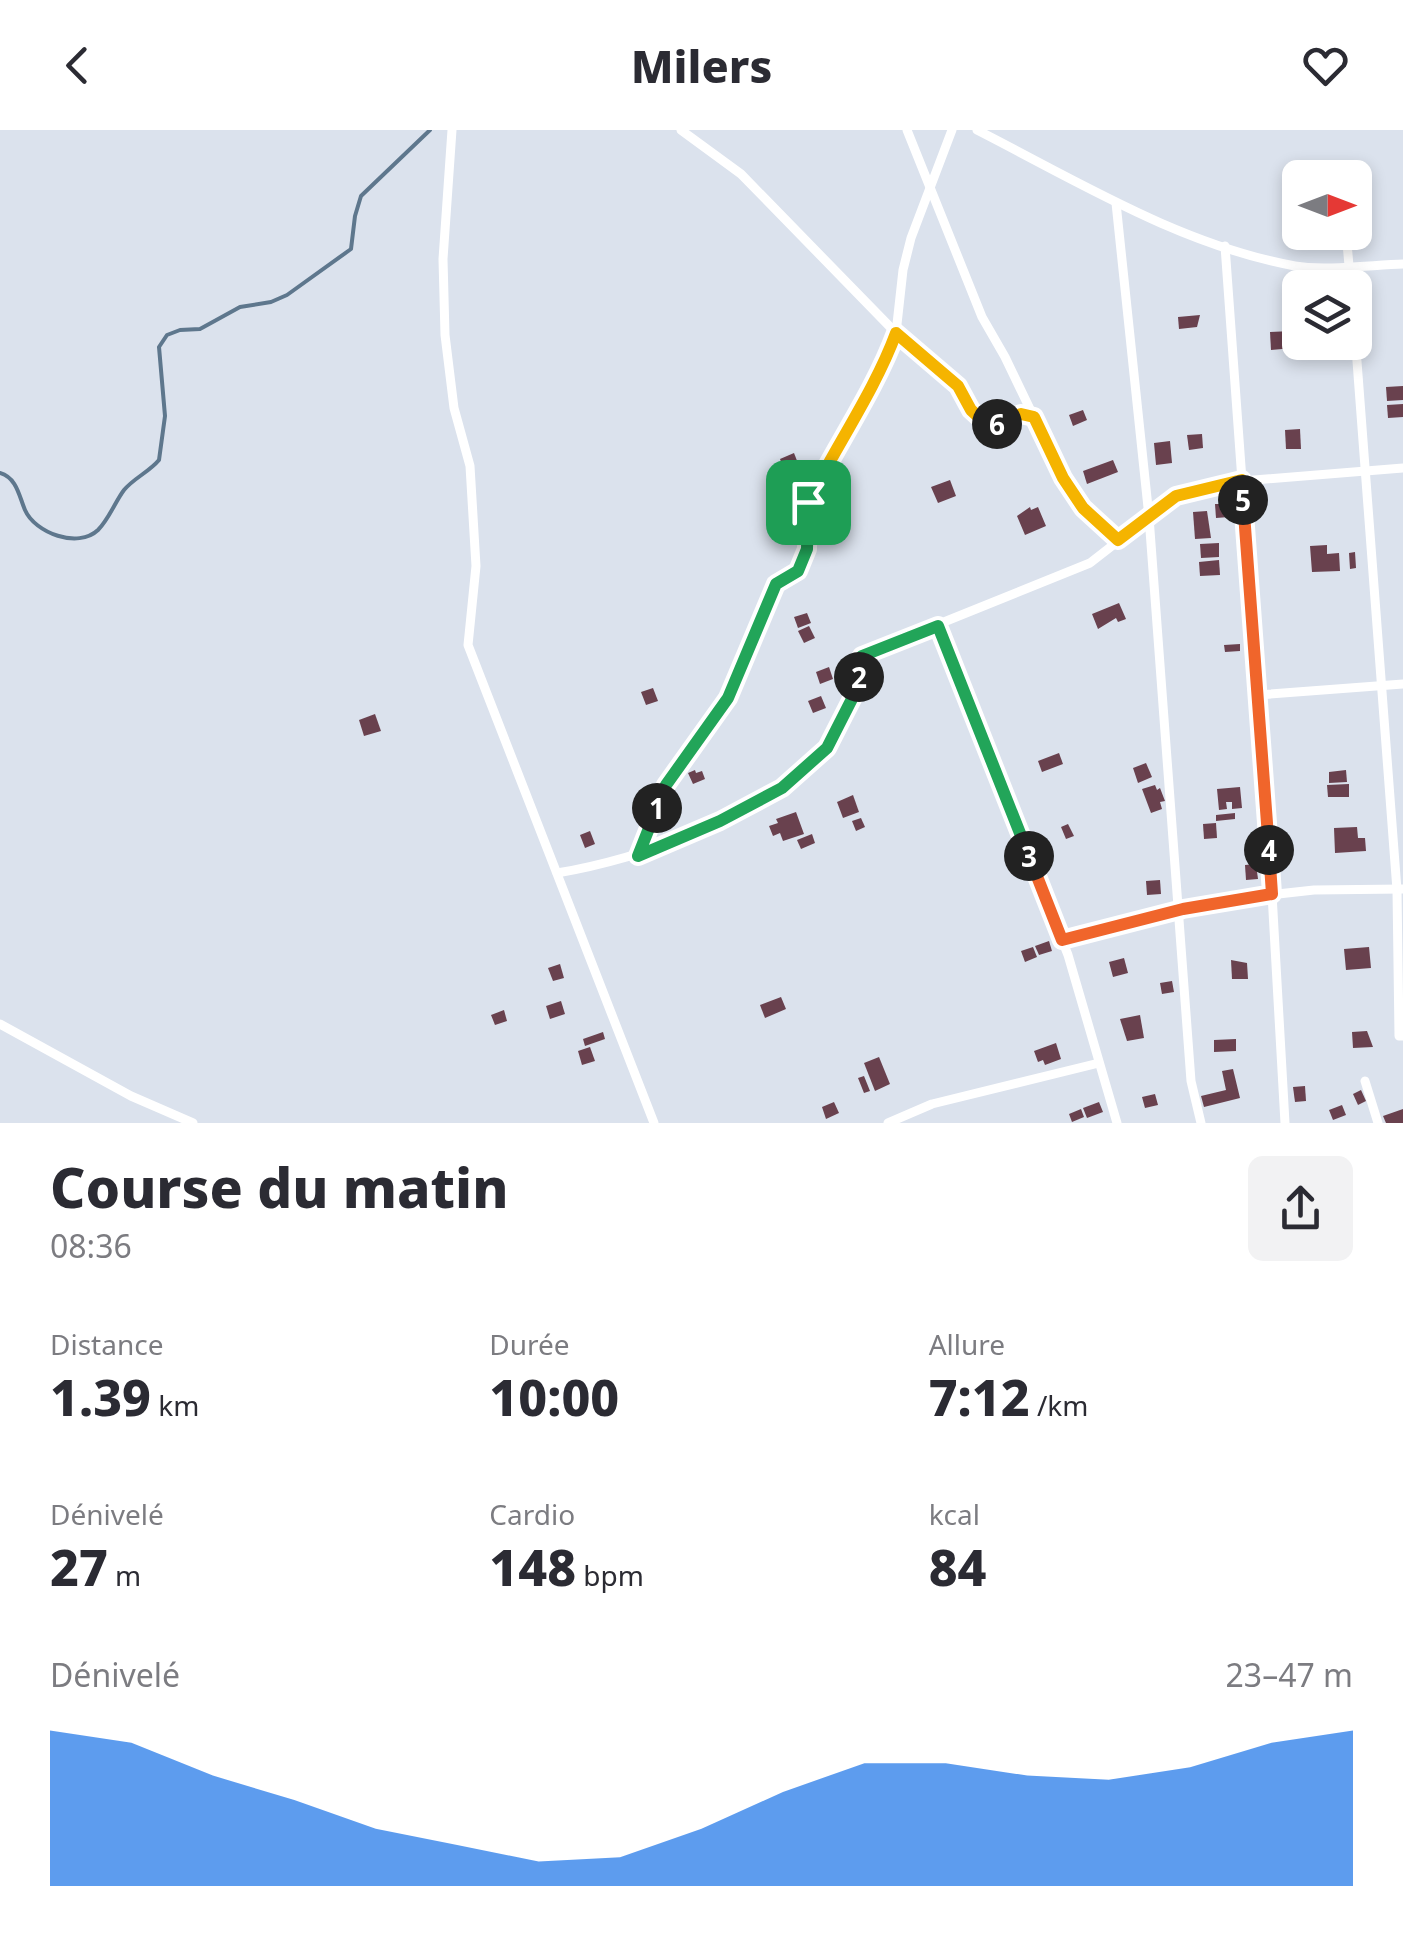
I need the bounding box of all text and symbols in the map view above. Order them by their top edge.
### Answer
text: Milers [631,35,772,96]
icon: back [50,38,105,93]
icon: heart [1298,38,1353,93]
north arrow [1282,160,1372,250]
map controls [1282,160,1372,360]
button: layers [1282,270,1372,360]
pin: 6 [972,399,1022,449]
text: 6 [989,405,1005,443]
pin [766,460,851,545]
icon: arrive [781,475,836,530]
pin: 5 [1218,475,1268,525]
text: 5 [1235,481,1251,519]
pin: 2 [834,652,884,702]
text: 2 [851,658,867,696]
pin: 1 [632,783,682,833]
text: 1 [649,789,665,827]
pin: 4 [1244,825,1294,875]
pin: 3 [1004,831,1054,881]
text: 4 [1261,831,1277,869]
text: 3 [1021,837,1037,875]
text: Course du matin [50,1149,508,1224]
button: share [1248,1156,1353,1261]
text: 08:36 [50,1224,132,1267]
text: Distance [50,1325,163,1363]
text: Durée [489,1325,570,1363]
text: Allure [929,1325,1005,1363]
text: 1.39 [50,1363,151,1431]
text: 10:00 [489,1363,619,1431]
text: 7:12 [929,1363,1030,1431]
text: km [151,1386,199,1424]
text: /km [1030,1386,1088,1424]
text: Dénivelé [50,1495,164,1533]
text: Cardio [489,1495,575,1533]
text: kcal [929,1495,980,1533]
text: 27 [50,1533,108,1601]
text: 148 [489,1533,576,1601]
text: 84 [929,1533,986,1601]
text: m [108,1556,141,1594]
text: bpm [576,1556,644,1594]
text: Dénivelé [50,1653,180,1696]
text: 23–47 m [1226,1653,1353,1696]

